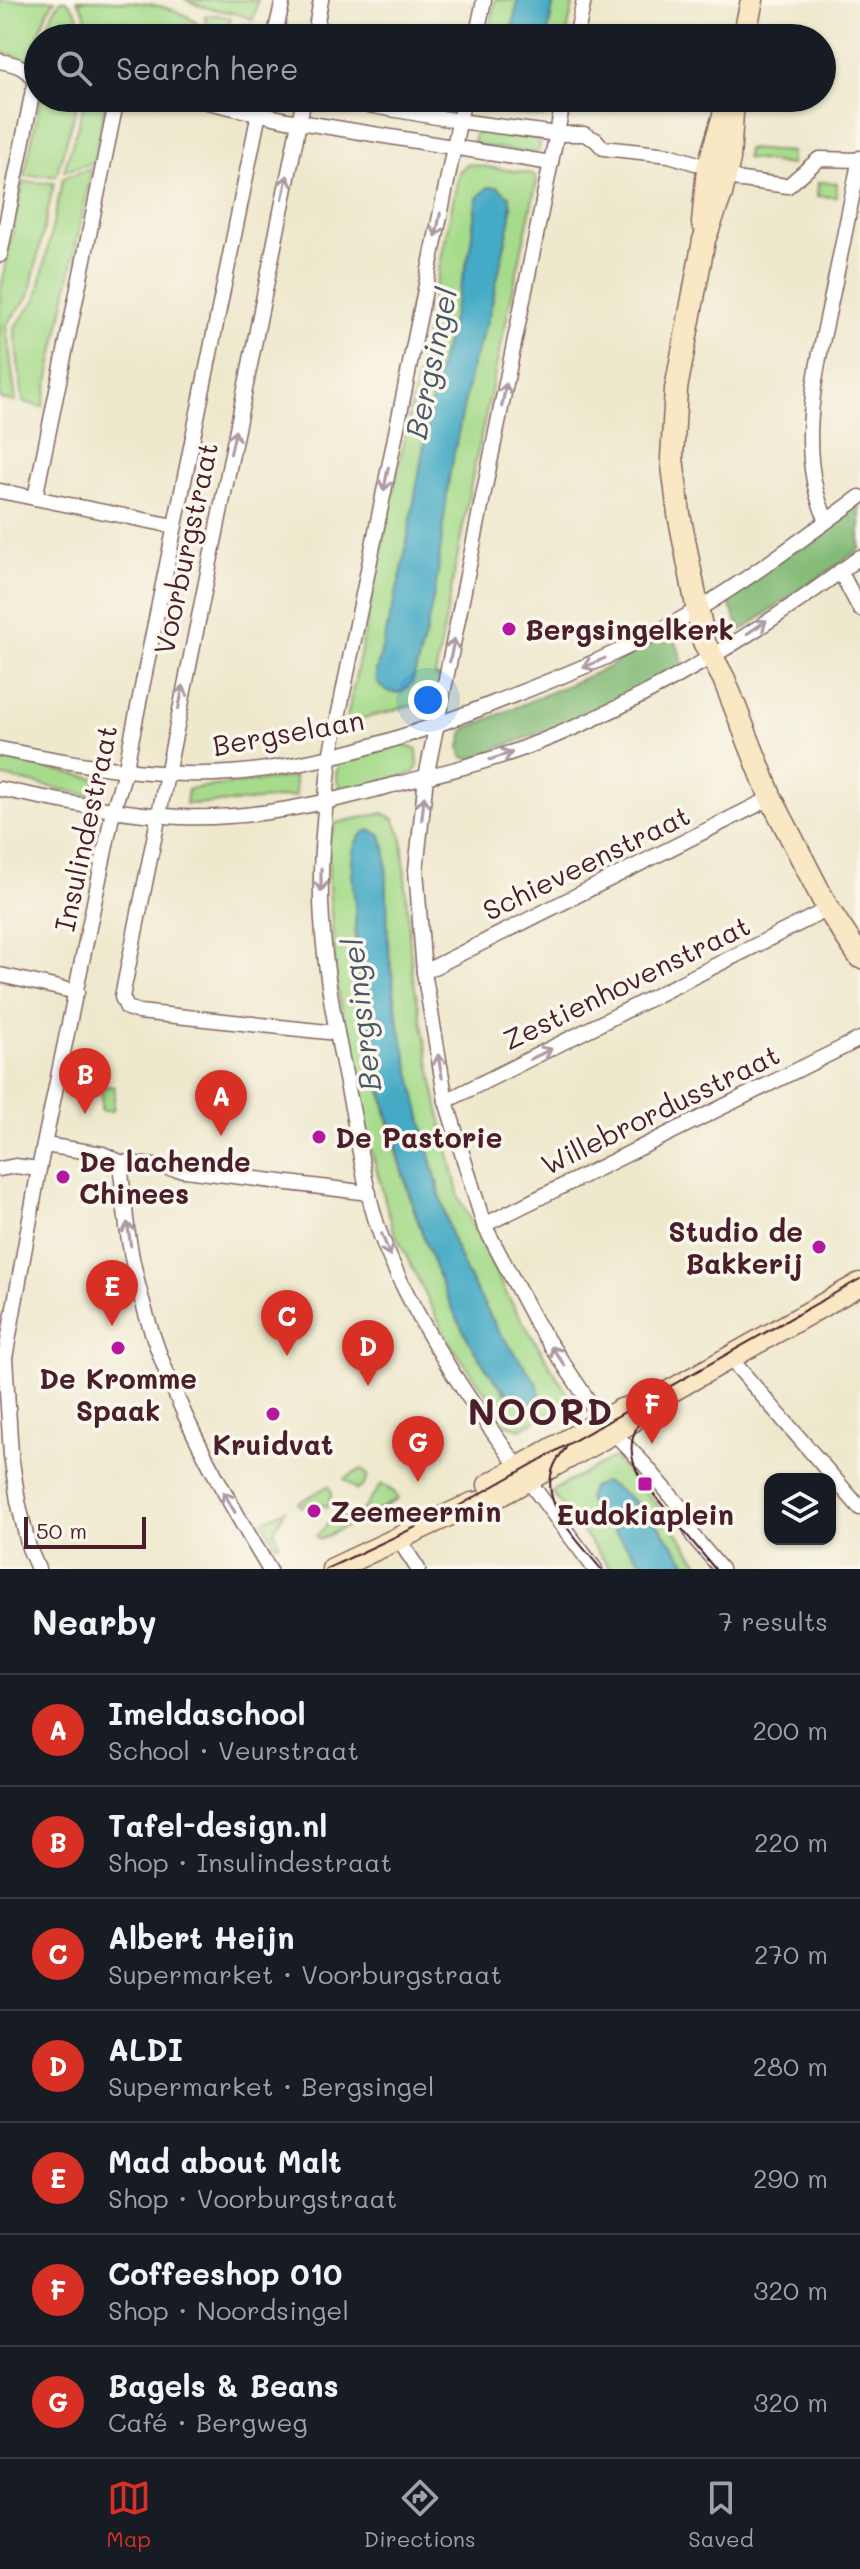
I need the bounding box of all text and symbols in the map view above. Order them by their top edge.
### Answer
search box [24,24,836,112]
icon: search [52,46,96,90]
text: Search here [116,48,299,88]
one-way arrow [278,175,293,200]
one-way arrow [429,211,444,237]
water label: Bergsingel [394,283,466,442]
one-way arrow [497,383,512,408]
one-way arrow [226,430,241,455]
street label: Voorburgstraat [145,439,225,657]
one-way arrow [378,466,393,492]
place label: Bergsingelkerk [525,611,734,647]
one-way arrow [746,619,768,635]
marker: Bergsingelkerk [500,620,518,638]
one-way arrow [446,637,461,663]
one-way arrow [582,656,606,671]
your location [408,680,448,720]
one-way arrow [174,684,189,710]
street label: Bergselaan [209,701,367,763]
street label: Insulindestraat [46,722,124,934]
one-way arrow [487,748,513,763]
one-way arrow [415,795,430,822]
street label: Schieveenstraat [476,796,696,928]
one-way arrow [313,866,329,893]
street label: Zestienhovenstraat [496,906,756,1058]
water label: Bergsingel [331,936,389,1094]
street label: Willebrordusstraat [535,1036,785,1182]
one-way arrow [528,1045,552,1061]
pin: B [59,1048,111,1114]
one-way arrow [432,1054,447,1080]
pin: A [195,1070,247,1136]
place label: De Pastorie [335,1119,502,1155]
marker: De Pastorie [310,1128,328,1146]
place label: De lachende Chinees [79,1143,251,1211]
marker: De lachende Chinees [54,1168,72,1186]
place label: Studio de Bakkerij [668,1213,803,1281]
one-way arrow [121,1222,136,1247]
one-way arrow [380,1232,394,1257]
marker: Studio de Bakkerij [810,1238,828,1256]
pin: E [86,1260,138,1326]
pin: C [261,1290,313,1356]
pin: D [342,1320,394,1386]
marker: De Kromme Spaak [109,1339,127,1357]
one-way arrow [550,1346,566,1368]
place label: De Kromme Spaak [39,1360,197,1428]
pin: F [626,1378,678,1444]
district label: NOORD [468,1387,614,1434]
marker: Kruidvat [264,1405,282,1423]
pin: G [392,1416,444,1482]
place label: Kruidvat [212,1426,334,1462]
map controls [764,1473,836,1545]
button: layers [764,1473,836,1545]
marker: Eudokiaplein [636,1475,654,1493]
one-way arrow [221,1491,237,1514]
place label: Zeemeermin [330,1493,501,1529]
place label: Eudokiaplein [556,1496,734,1532]
marker: Zeemeermin [305,1502,323,1520]
scale bar [24,1513,146,1549]
text: 50 m [36,1516,87,1545]
text: Nearby [32,1599,157,1644]
text: 7 results [719,1604,828,1638]
text: Imeldaschool [108,1693,306,1733]
text: A [49,1713,67,1747]
text: 200 m [752,1713,828,1747]
text: School · Veurstraat [108,1733,359,1767]
text: Tafel-design.nl [108,1805,327,1845]
text: B [49,1825,67,1859]
text: 220 m [754,1825,828,1859]
text: Shop · Insulindestraat [108,1845,392,1879]
text: Albert Heijn [108,1917,294,1957]
text: C [48,1937,68,1971]
text: 270 m [754,1937,828,1971]
text: Supermarket · Voorburgstraat [108,1957,502,1991]
text: ALDI [108,2029,183,2069]
text: D [49,2049,67,2083]
text: 280 m [753,2049,828,2083]
text: Supermarket · Bergsingel [108,2069,434,2103]
text: Mad about Malt [108,2141,342,2181]
text: E [50,2161,66,2195]
text: 290 m [753,2161,828,2195]
text: Shop · Voorburgstraat [108,2181,397,2215]
text: Coffeeshop 010 [108,2253,342,2293]
text: F [50,2273,66,2307]
text: 320 m [753,2273,828,2307]
text: Shop · Noordsingel [108,2293,349,2327]
text: Bagels & Beans [108,2365,339,2405]
text: G [48,2385,68,2419]
text: 320 m [753,2385,828,2419]
text: Café · Bergweg [108,2405,308,2439]
tab: Map [106,2476,151,2553]
tab: Directions [364,2476,476,2553]
tab: Saved [688,2476,754,2553]

